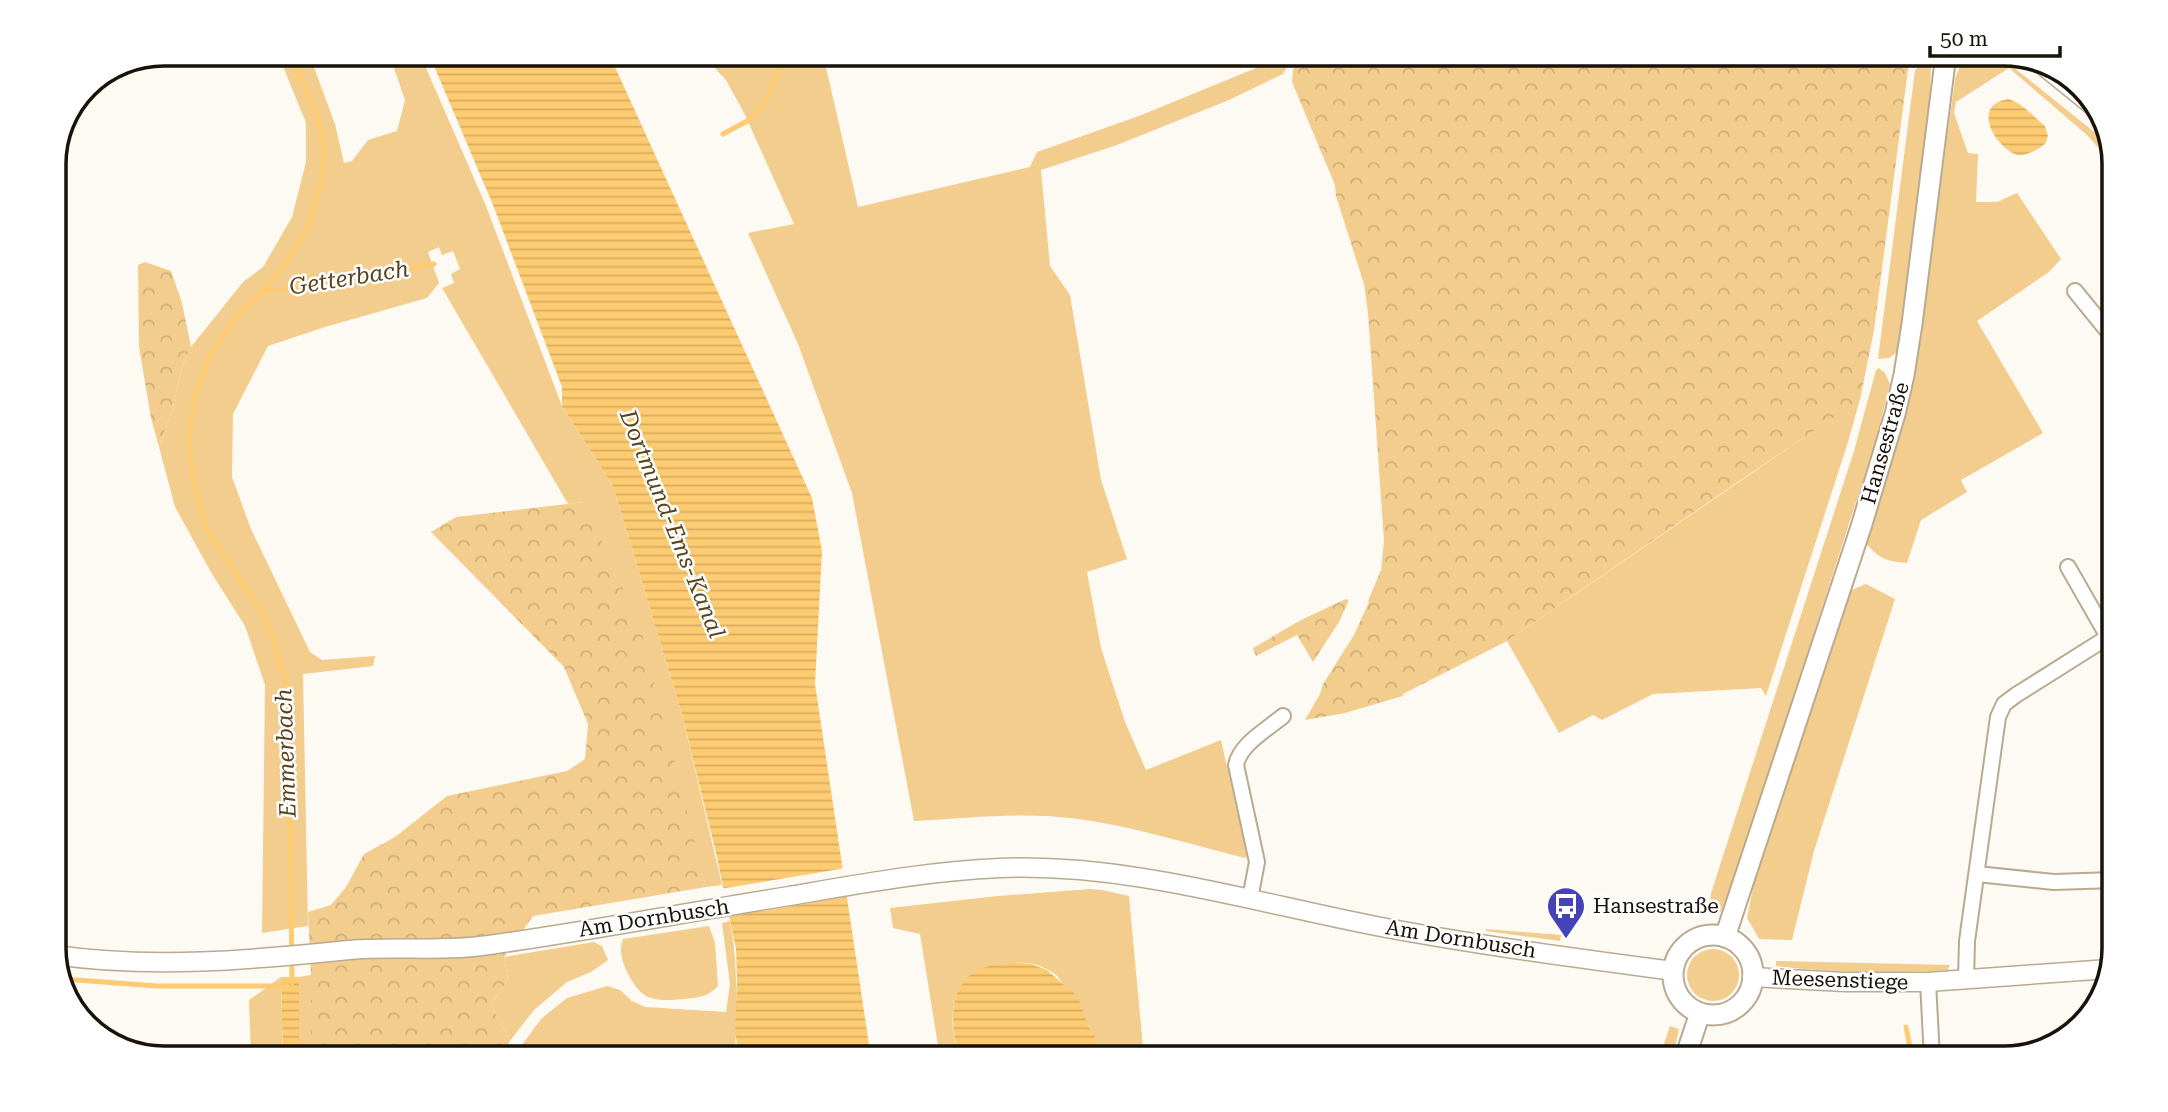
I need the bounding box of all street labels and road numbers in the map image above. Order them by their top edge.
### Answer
street label: Hansestraße [1856,379,1914,507]
street label: Am Dornbusch [577,894,731,942]
street label: Am Dornbusch [1384,915,1538,963]
street label: Meesenstiege [1771,966,1909,994]

